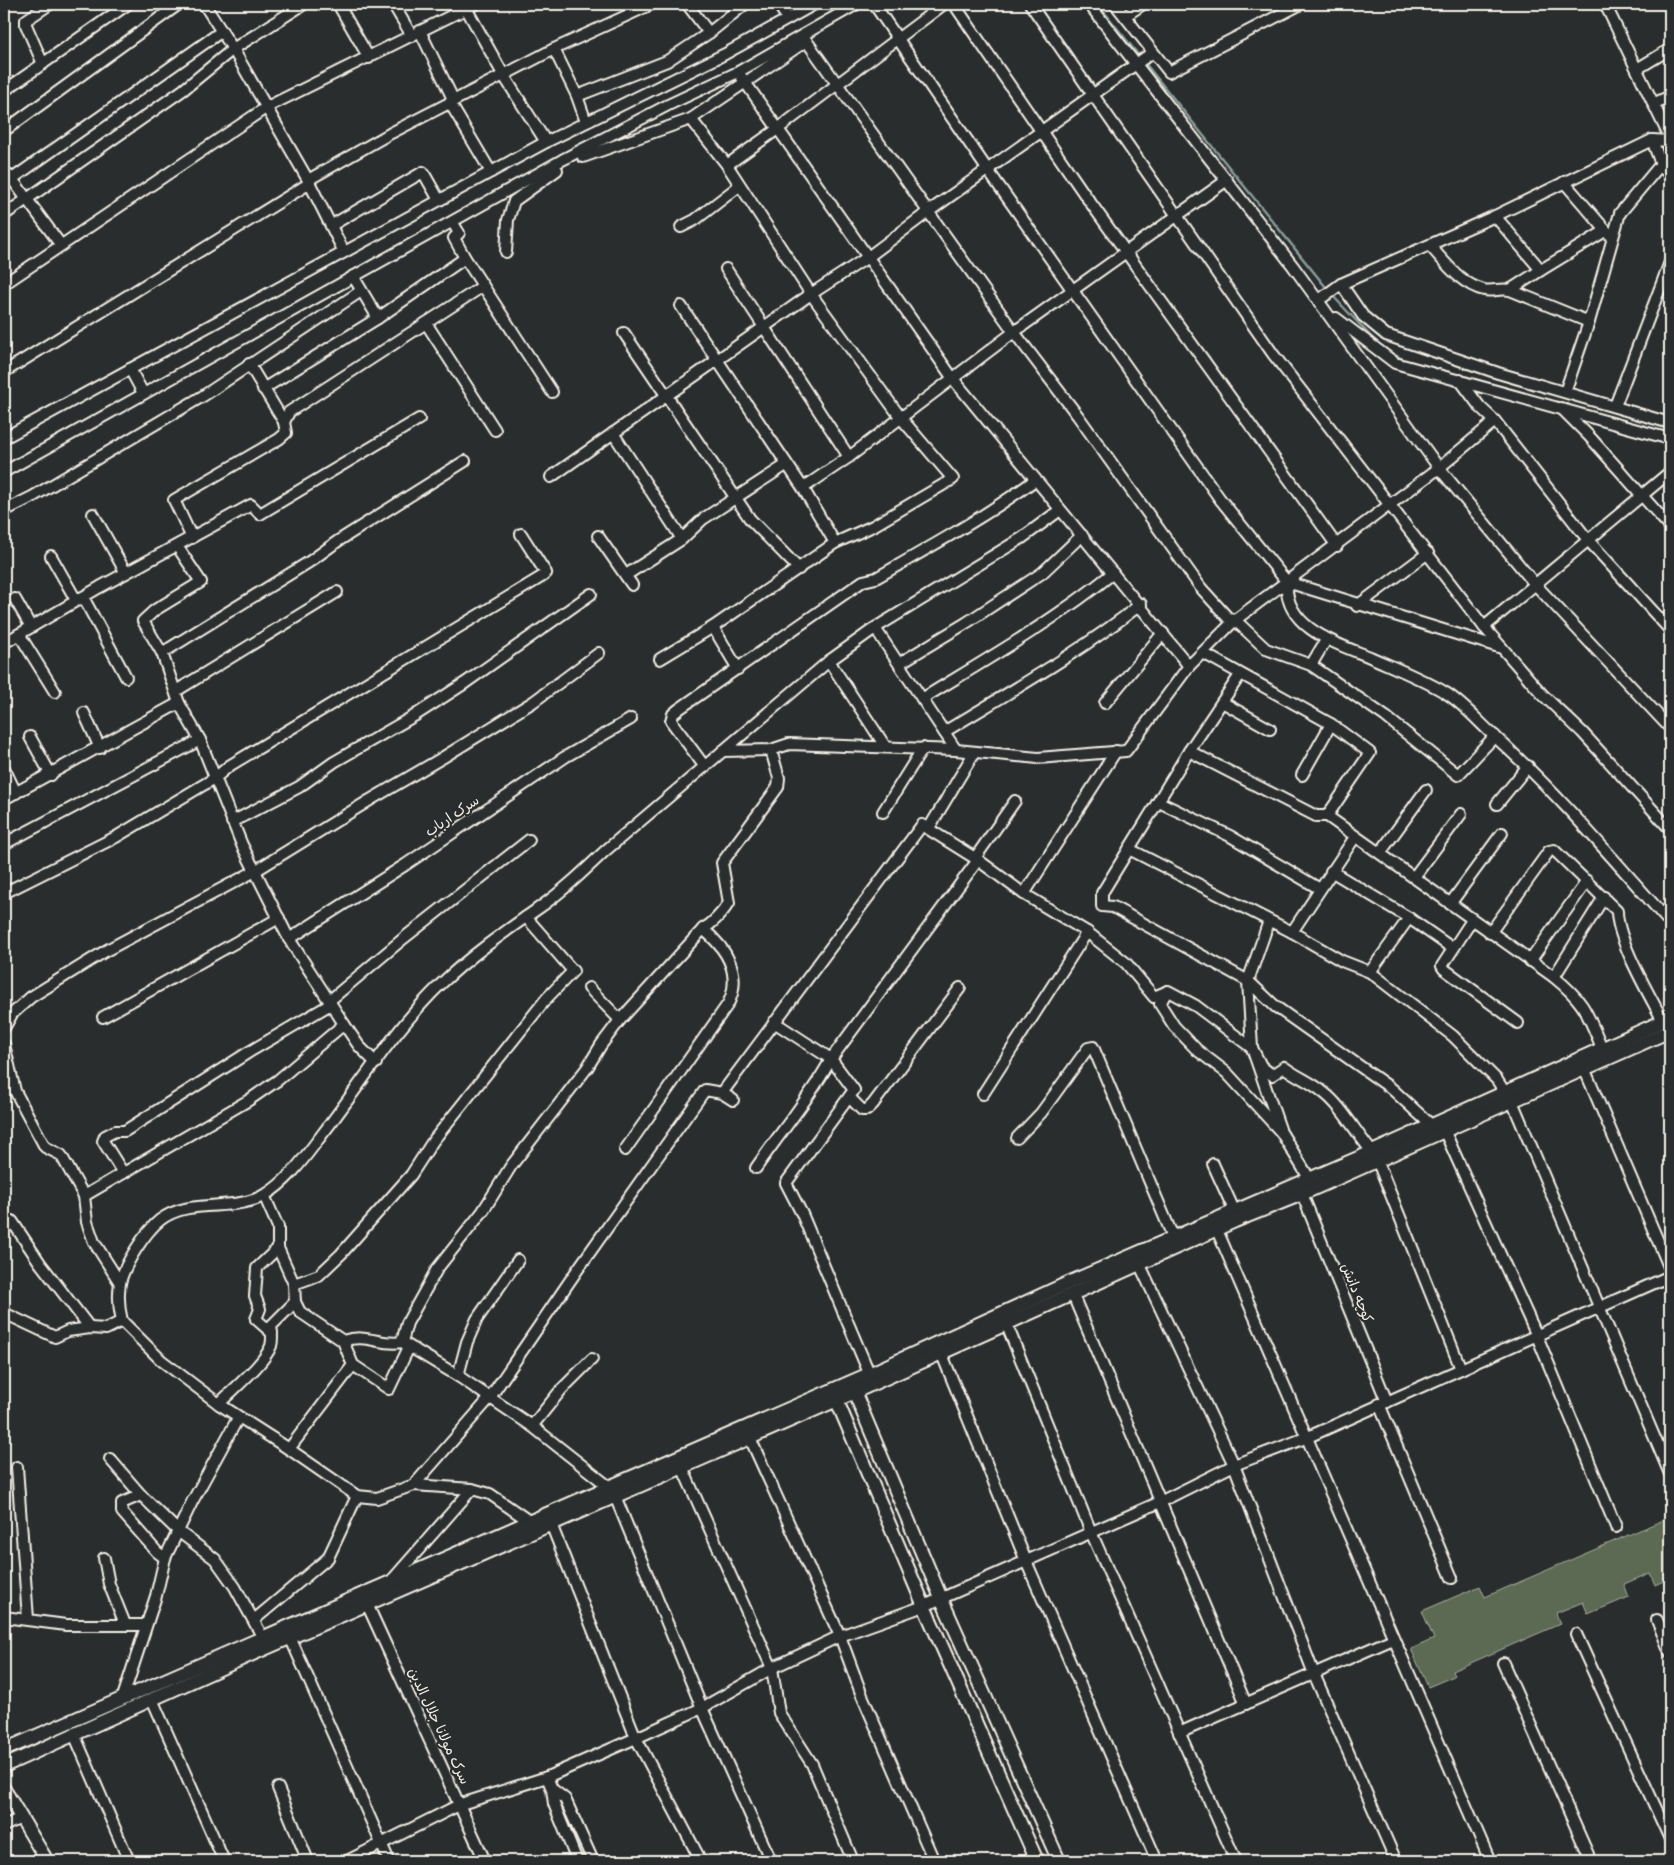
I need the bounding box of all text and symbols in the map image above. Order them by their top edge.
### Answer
street label: سرک ارباب [422,792,482,840]
street label: کوچه دانش [1336,1261,1377,1326]
street label: سرک مولانا جلال الدین [404,1665,474,1788]

